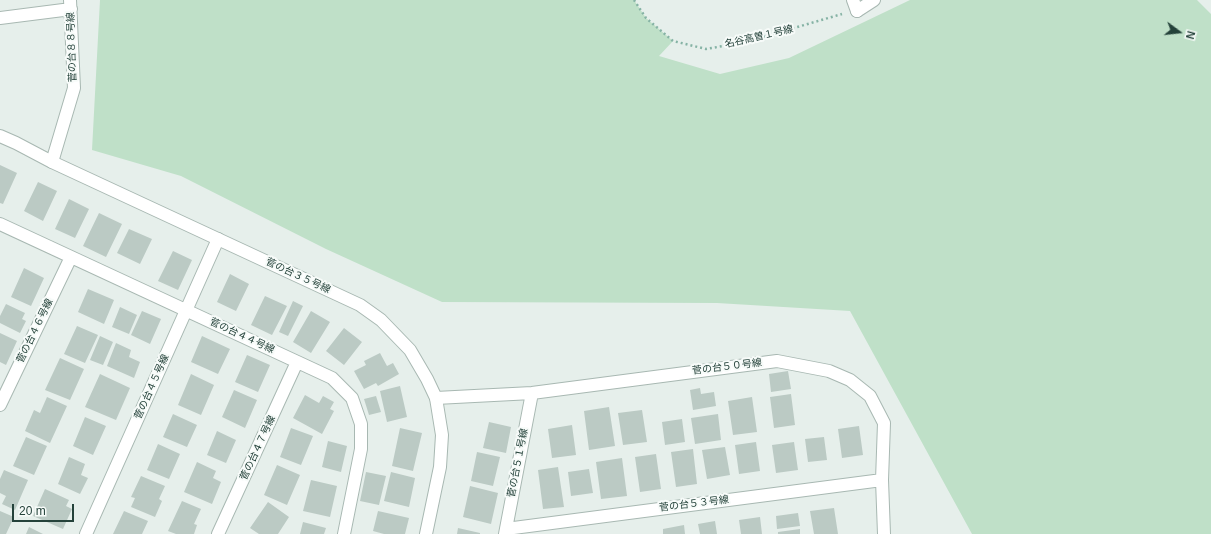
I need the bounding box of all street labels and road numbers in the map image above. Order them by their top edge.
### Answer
street label: 菅の台８８号線 [65,12,79,82]
street label: 名谷高曽１号線 [724,23,794,51]
street label: 菅の台３５号線 [264,256,332,296]
street label: 菅の台４６号線 [14,297,56,365]
street label: 菅の台４４号線 [208,316,276,356]
street label: 菅の台４５号線 [132,353,172,421]
street label: 菅の台５０号線 [692,357,762,377]
street label: 菅の台４７号線 [238,414,278,482]
street label: 菅の台５１号線 [505,427,531,499]
street label: 菅の台５３号線 [659,494,729,514]

